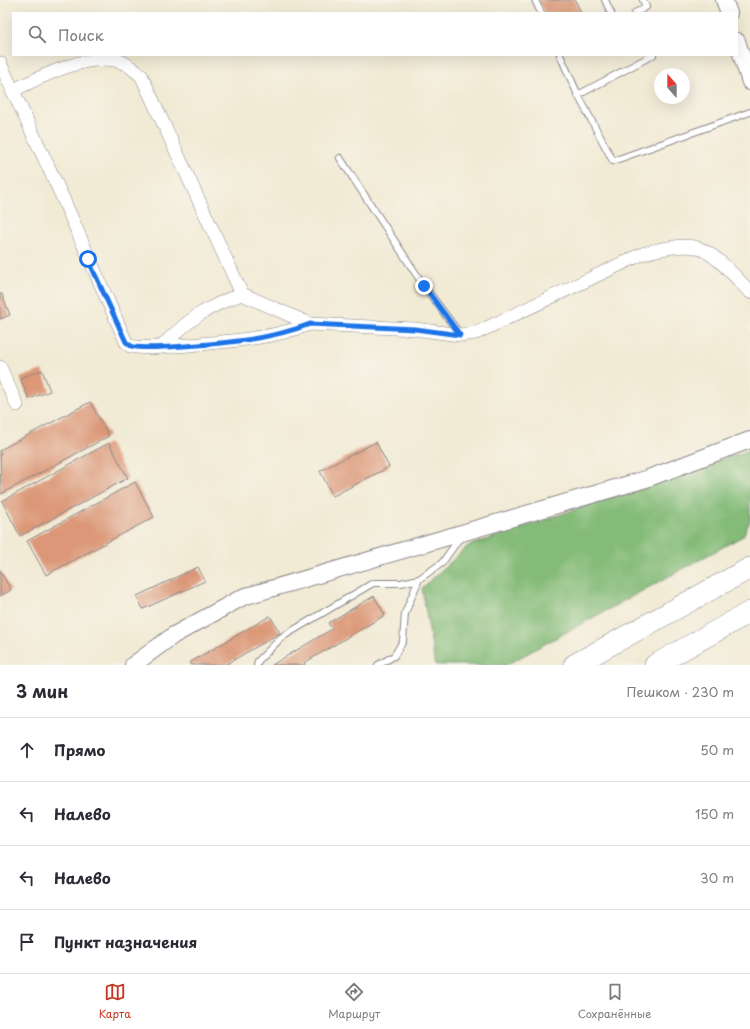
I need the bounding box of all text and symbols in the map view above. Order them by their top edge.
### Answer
search box [12,12,738,56]
icon: search [26,23,48,45]
text: Поиск [58,23,104,46]
north arrow [654,68,690,104]
route start [79,250,97,268]
route end [415,277,433,295]
text: 3 мин [16,678,68,704]
text: Пешком · 230 m [626,682,734,701]
text: Прямо [54,738,105,761]
icon: ahead [16,739,38,761]
text: 50 m [700,740,734,759]
text: Налево [54,802,111,825]
icon: left [16,803,38,825]
text: 150 m [695,804,734,823]
text: Налево [54,866,111,889]
icon: left [16,867,38,889]
text: 30 m [700,868,734,887]
text: Пункт назначения [54,930,197,953]
icon: arrive [16,931,38,953]
tab: Карта [99,981,131,1022]
tab: Маршрут [328,981,380,1022]
tab: Сохранённые [578,981,651,1022]

